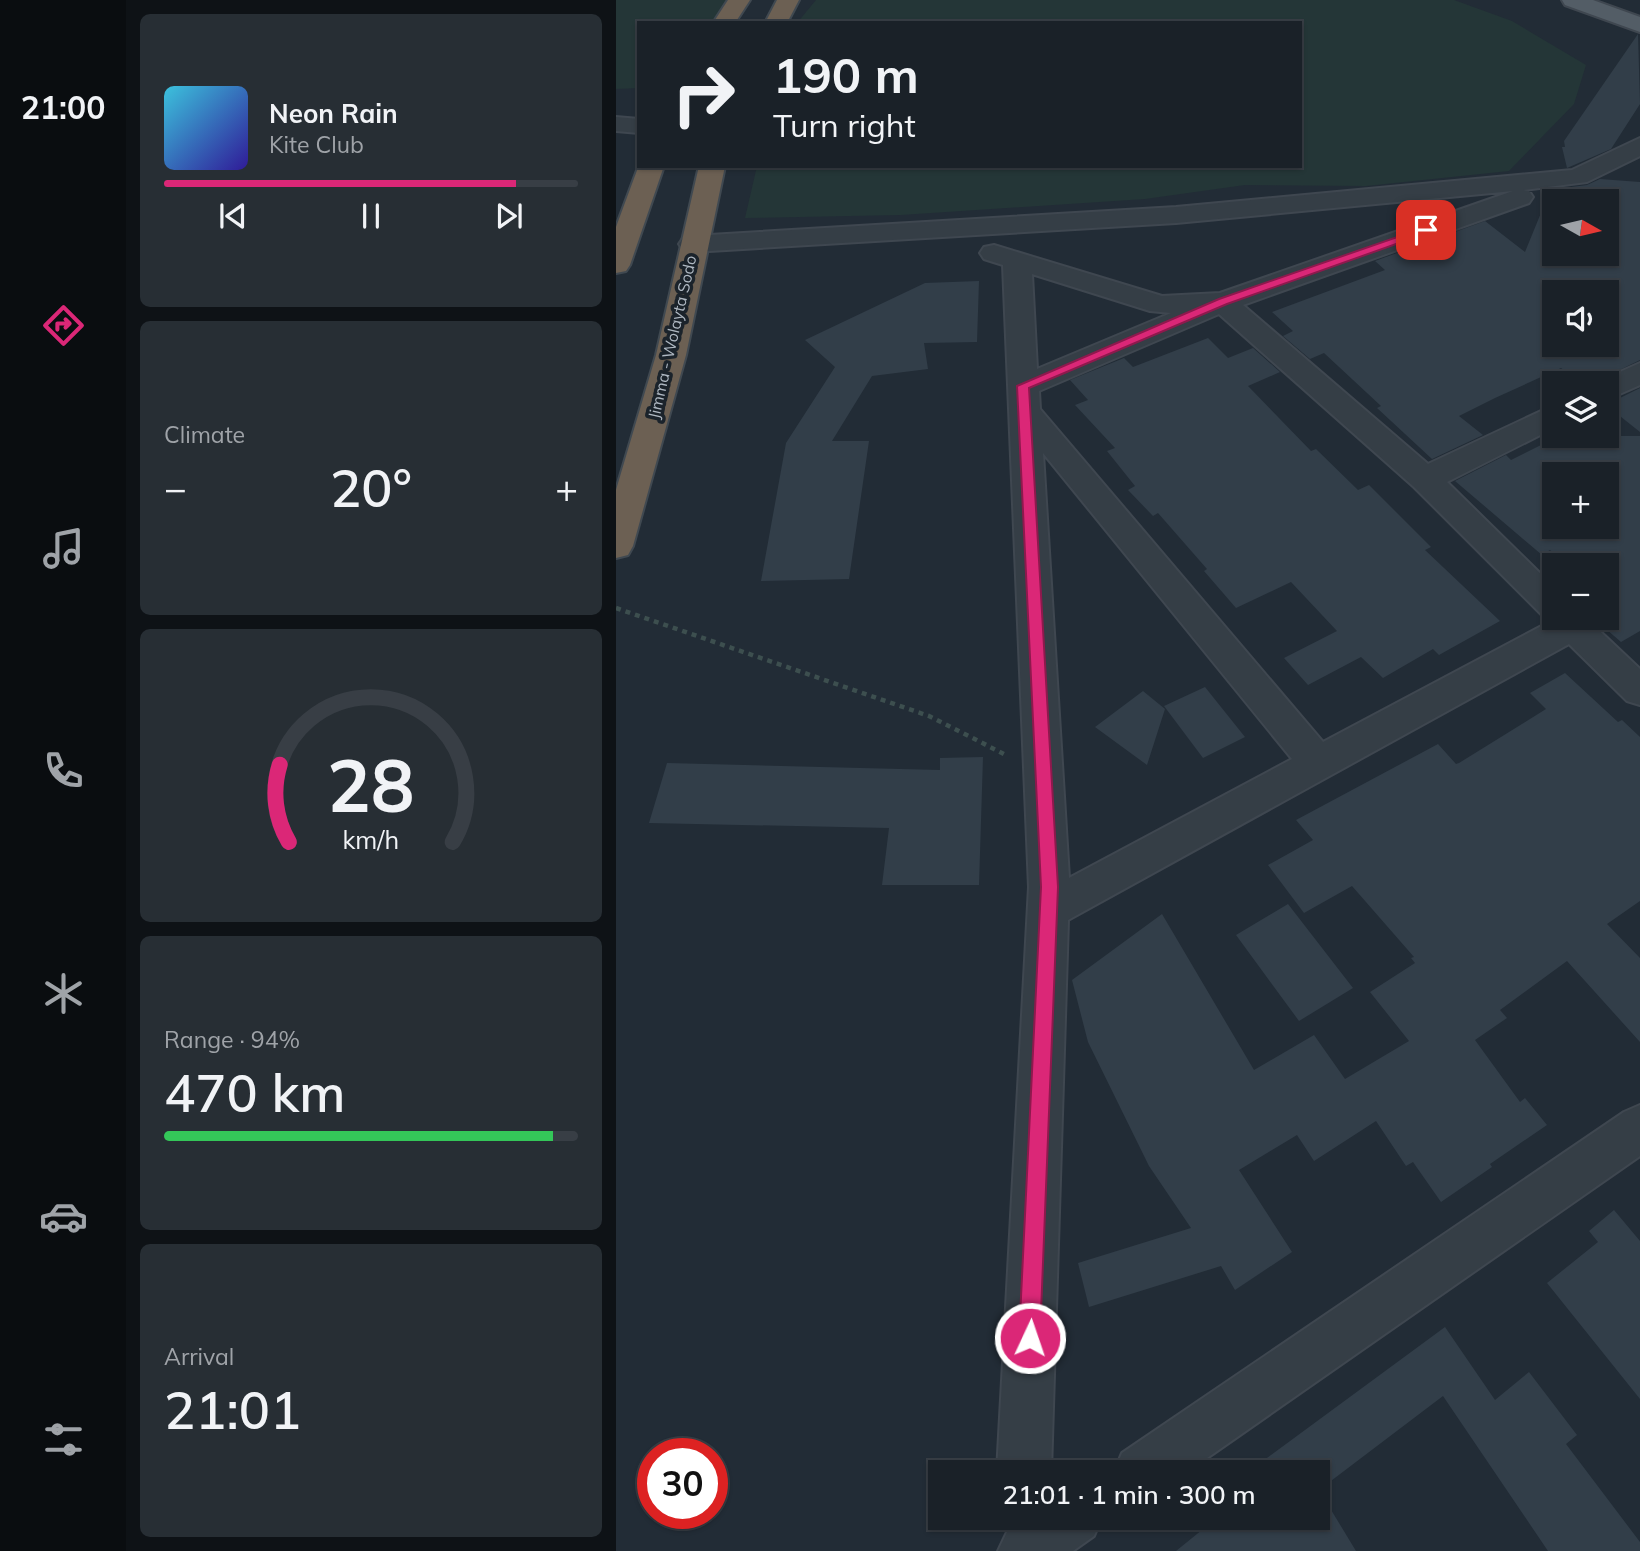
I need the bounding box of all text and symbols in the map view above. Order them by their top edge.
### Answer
text: 190 m [773,44,919,105]
icon: right [658,49,749,140]
text: 21:00 [21,87,105,127]
text: Neon Rain [269,97,398,130]
text: Turn right [773,105,916,145]
text: Kite Club [269,130,364,159]
north arrow [1542,189,1619,266]
map controls [1542,189,1619,630]
icon: previous [214,197,252,235]
icon: pause [352,197,390,235]
icon: next [490,197,528,235]
pin [1396,200,1456,260]
icon: arrive [1407,211,1445,249]
street label: Jimma - Wolayta Sodo [643,253,701,421]
button: sound [1542,280,1619,357]
icon: directions [39,301,88,350]
button: layers [1542,371,1619,448]
text: Climate [164,420,245,449]
text: 20° [330,455,412,520]
button: + [1542,462,1619,539]
text: − [164,464,187,512]
text: + [555,464,578,512]
icon: music [39,524,88,573]
button: − [1542,553,1619,630]
text: 28 [327,739,415,830]
icon: phone [39,746,88,795]
text: km/h [343,823,399,854]
icon: climate [39,969,88,1018]
text: Range · 94% [164,1025,300,1054]
text: 470 km [164,1060,345,1125]
icon: car [39,1192,88,1241]
position arrow [993,1301,1067,1375]
text: Arrival [164,1342,234,1371]
text: 21:01 [164,1377,301,1442]
icon: filters [39,1415,88,1464]
speed limit sign: 30 [637,1438,728,1529]
text: 21:01 · 1 min · 300 m [1002,1478,1256,1511]

